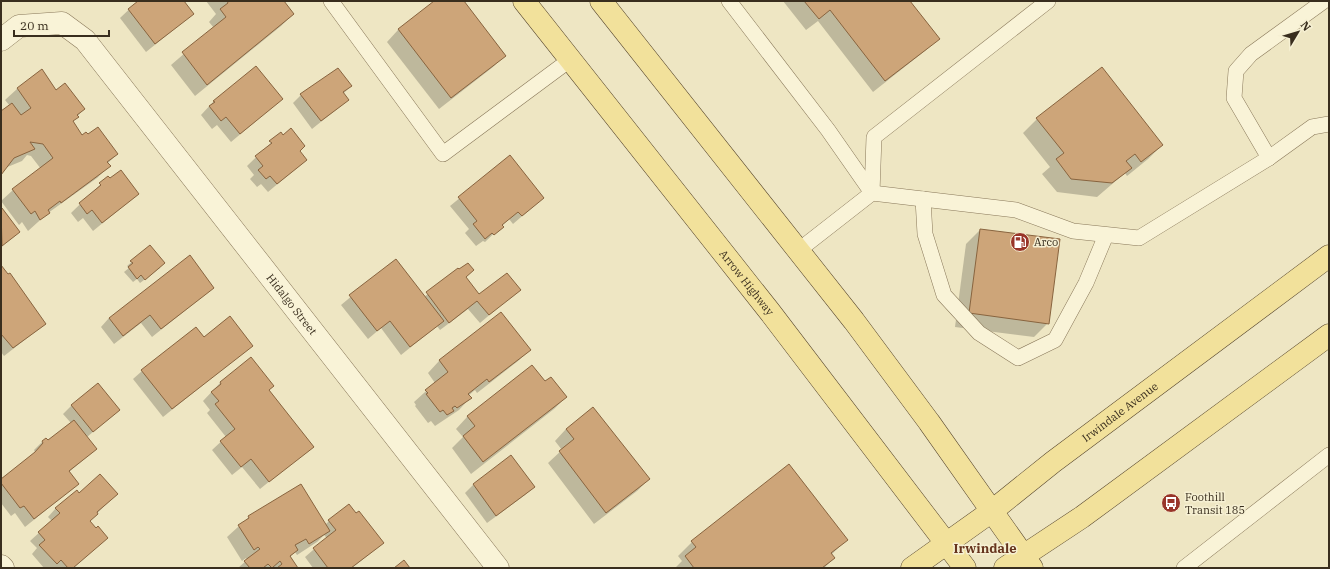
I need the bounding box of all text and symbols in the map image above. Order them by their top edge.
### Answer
scale bar [14,12,109,38]
north arrow [1278,12,1318,52]
text: 20 m [20,18,49,33]
text: N [1298,18,1314,34]
fuel station icon: Arco [1009,231,1031,253]
place label: Arco [1034,235,1058,249]
street label: Arrow Highway [717,247,777,318]
street label: Hidalgo Street [263,271,320,338]
street label: Irwindale Avenue [1079,379,1161,445]
place label: Foothill Transit 185 [1185,490,1245,517]
bus stop icon: Foothill Transit 185 [1160,492,1182,514]
district label: Irwindale [953,540,1017,557]

